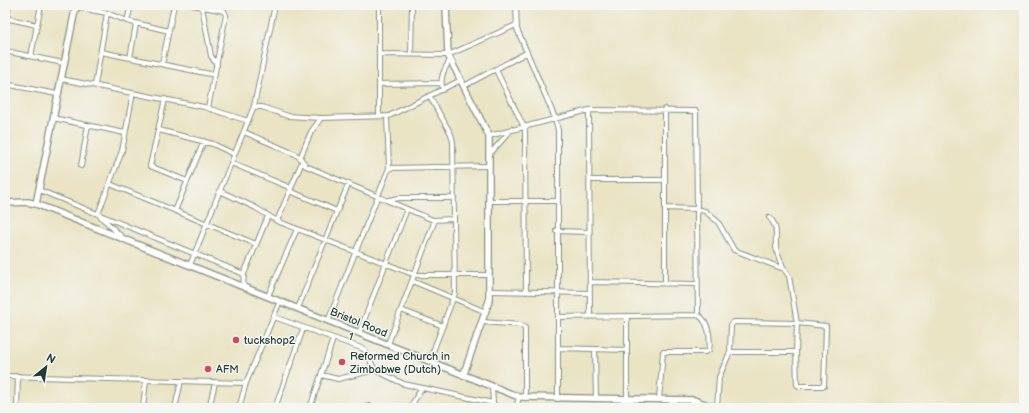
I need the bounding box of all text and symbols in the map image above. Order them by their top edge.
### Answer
street label: Bristol Road [328,305,389,340]
street label: 1 [347,330,355,343]
place label: tuckshop2 [244,334,296,347]
marker: tuckshop2 [231,335,241,345]
north arrow [26,347,66,387]
place label: Reformed Church in Zimbabwe (Dutch) [349,350,450,376]
text: N [44,351,58,366]
marker: Reformed Church in Zimbabwe (Dutch) [337,357,347,367]
place label: AFM [216,363,239,376]
marker: AFM [203,364,213,374]

